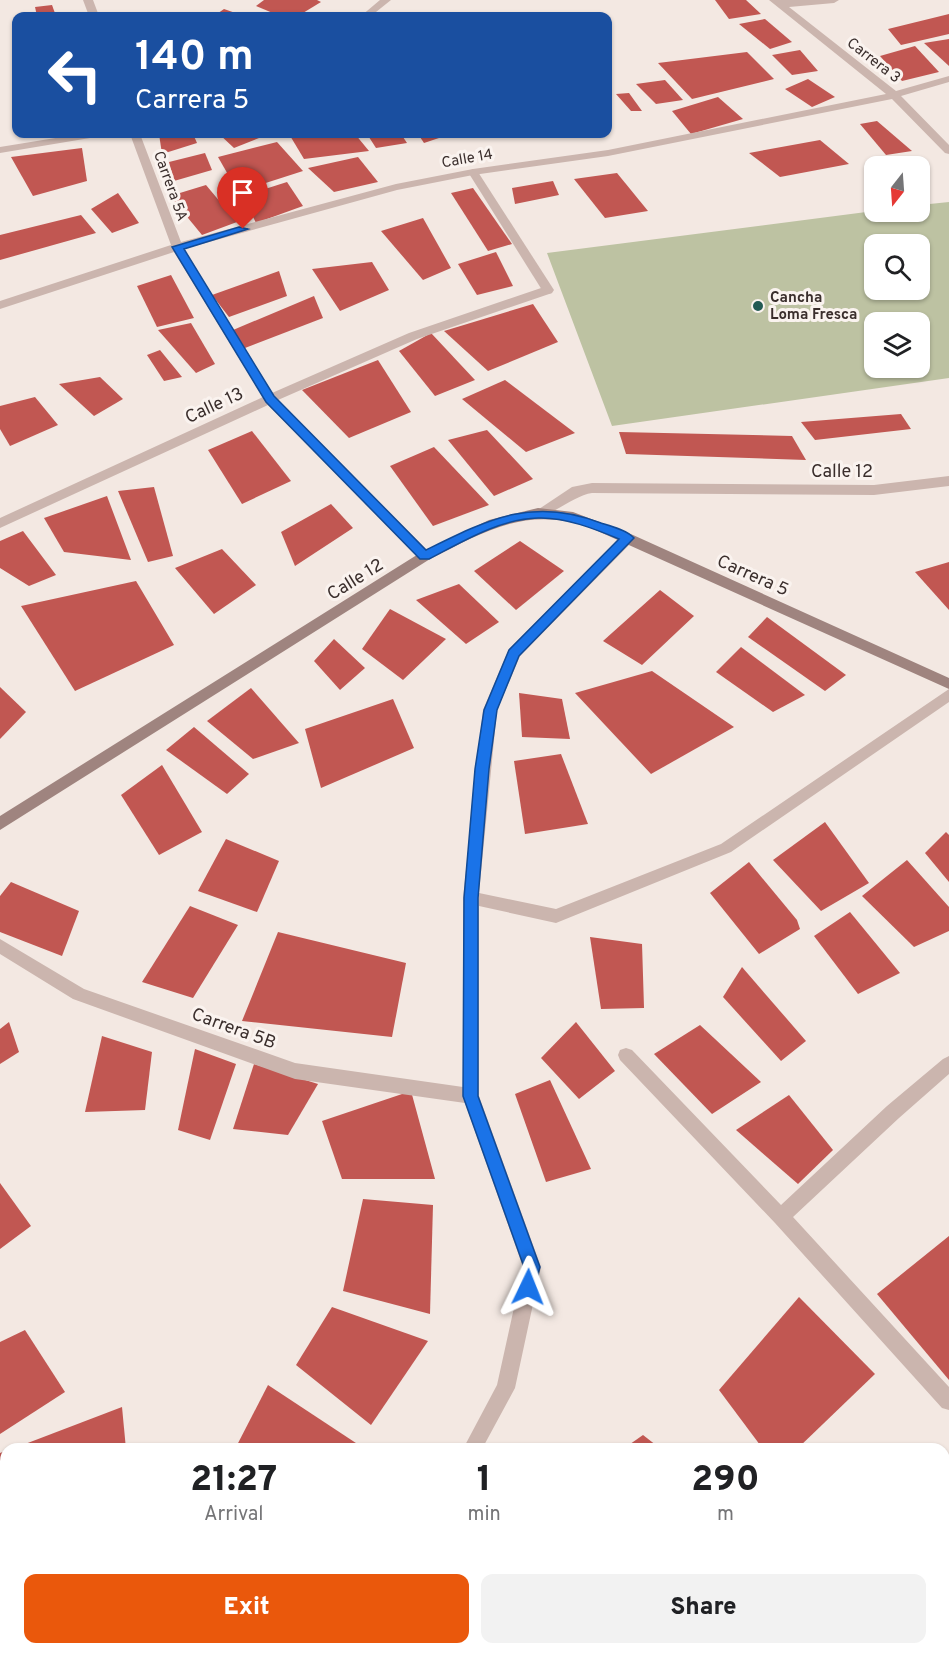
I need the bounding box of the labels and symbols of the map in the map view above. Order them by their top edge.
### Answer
street label: Carrera 3 [842,34,904,88]
street label: Calle 14 [440,146,494,173]
street label: Carrera 5A [148,149,191,224]
north arrow [864,156,930,222]
pin [217,167,268,229]
place label: Cancha Loma Fresca [770,289,857,325]
marker: Cancha Loma Fresca [751,299,765,313]
street label: Calle 13 [182,383,248,430]
street label: Calle 12 [811,461,873,484]
street label: Carrera 5 [713,550,792,602]
street label: Calle 12 [323,554,388,607]
street label: Carrera 5B [188,1004,279,1055]
position arrow [496,1255,560,1319]

